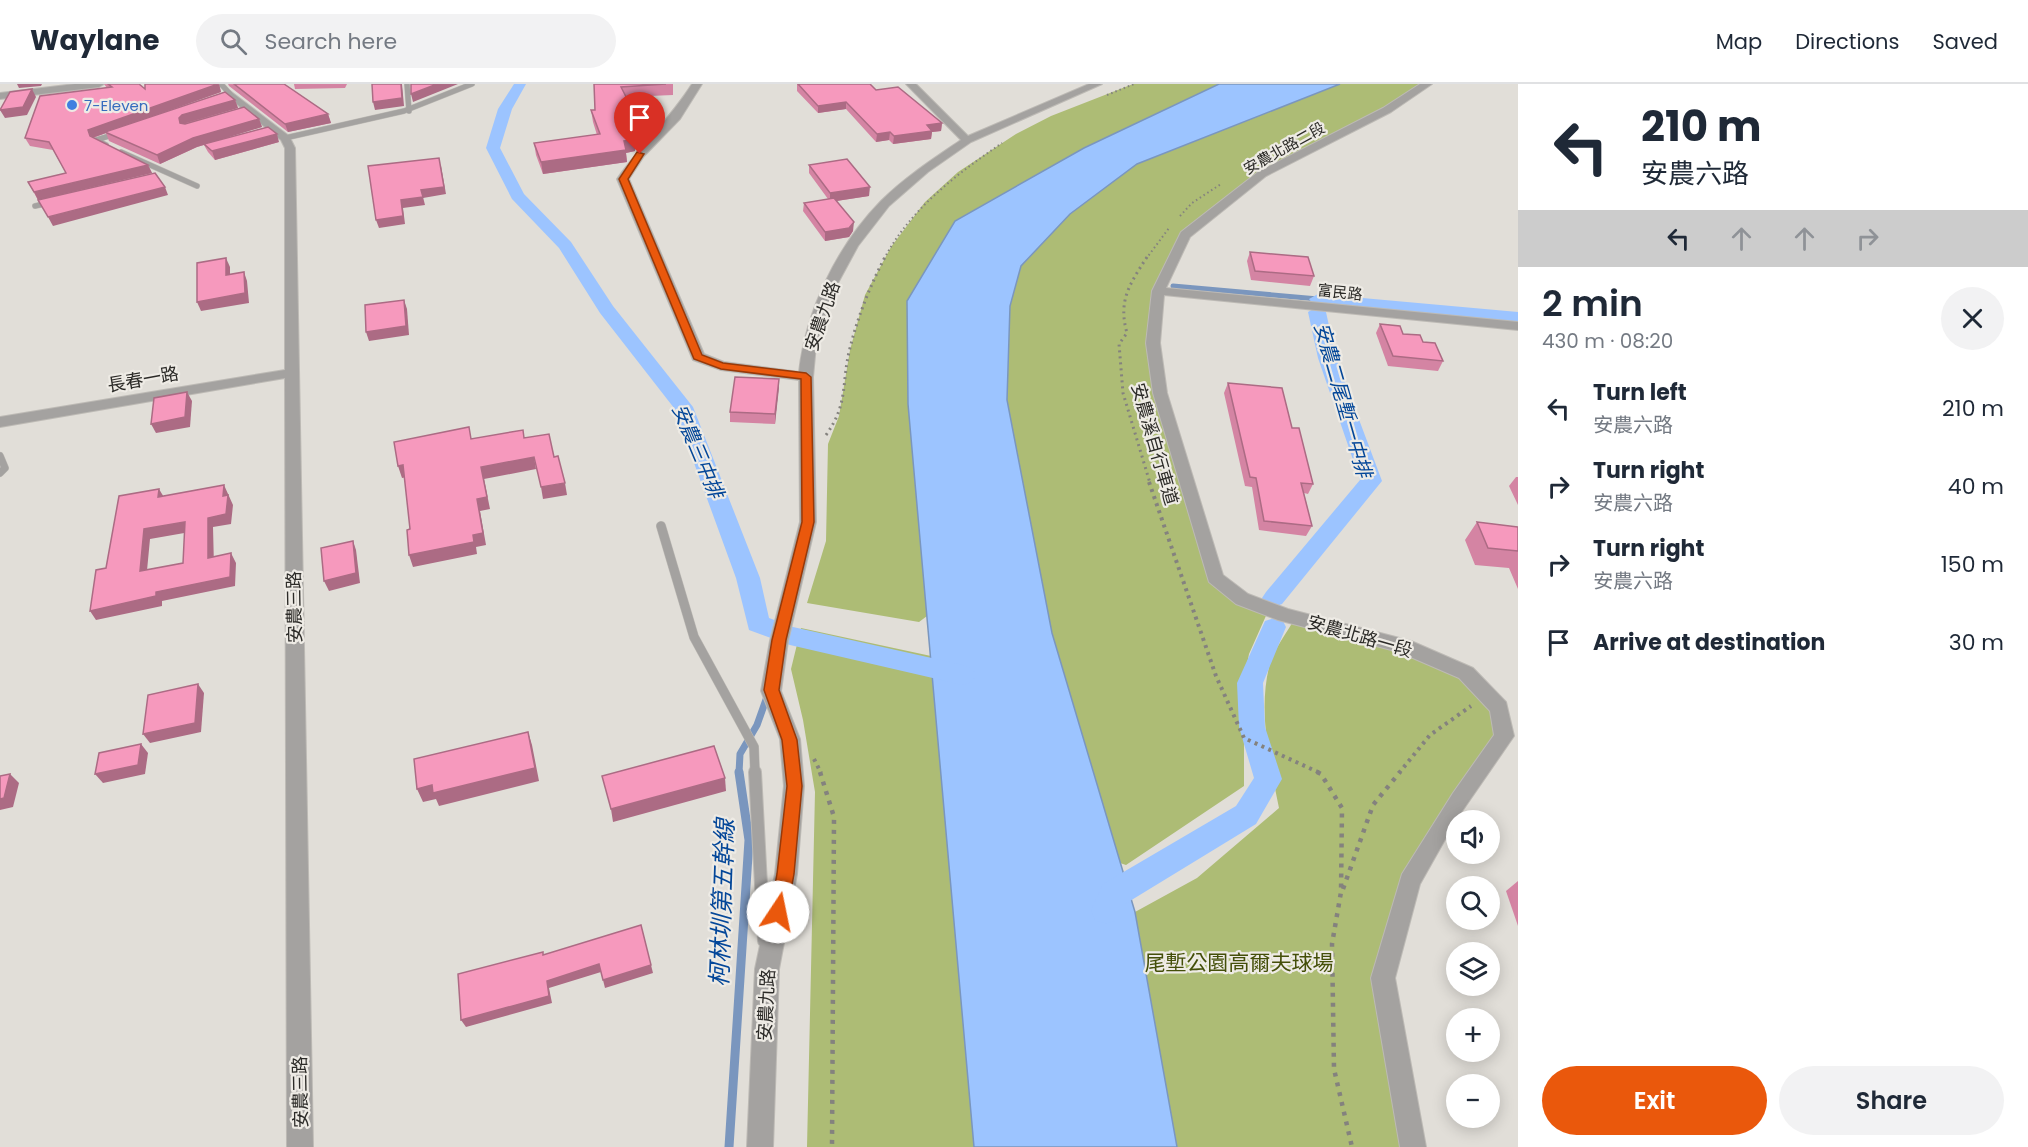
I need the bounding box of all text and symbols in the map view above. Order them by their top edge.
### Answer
search box [196,14,616,68]
text: Waylane [30,21,160,60]
icon: search [217,25,250,58]
text: Search here [265,26,397,57]
text: Map [1716,27,1762,56]
text: Directions [1795,27,1899,56]
text: Saved [1932,27,1998,56]
pin [614,92,665,154]
place label: 7-Eleven [84,95,148,116]
text: 210 m [1641,97,1762,156]
marker: 7-Eleven [65,98,79,112]
icon: arrive [623,101,656,134]
icon: left [1542,108,1620,186]
street label: 安農北路二段 [1240,117,1328,179]
text: 安農六路 [1641,155,1749,192]
icon: left [1662,222,1695,255]
icon: ahead [1725,222,1758,255]
icon: ahead [1788,222,1821,255]
icon: right [1851,222,1884,255]
street label: 安農九路 [798,278,846,354]
text: 2 min [1542,278,1643,329]
street label: 富民路 [1317,279,1363,305]
button: close [1941,287,2004,350]
water label: 安農二尾塹一中排 [1307,319,1379,484]
text: 430 m · 08:20 [1542,327,1673,355]
street label: 長春一路 [105,360,181,398]
text: Turn left [1593,377,1687,408]
street label: 安農溪自行車道 [1126,380,1184,508]
icon: left [1542,392,1575,425]
text: 210 m [1942,393,2004,424]
water label: 安農三中排 [666,400,732,505]
text: 安農六路 [1593,411,1673,439]
text: Turn right [1593,455,1704,486]
icon: right [1542,470,1575,503]
text: 40 m [1948,471,2004,502]
text: 安農六路 [1593,489,1673,517]
text: Turn right [1593,533,1704,564]
icon: right [1542,548,1575,581]
text: 150 m [1941,549,2004,580]
text: 安農六路 [1593,567,1673,595]
street label: 安農三路 [281,571,307,643]
street label: 安農北路一段 [1305,609,1415,663]
icon: arrive [1542,626,1575,659]
text: Arrive at destination [1593,627,1825,658]
text: 30 m [1949,627,2004,658]
map controls [1446,810,1500,1128]
button: sound [1446,810,1500,864]
water label: 柯林圳第五幹線 [703,815,742,988]
button: search [1446,876,1500,930]
position arrow [746,880,810,944]
button: layers [1446,942,1500,996]
park label: 尾塹公園高爾夫球場 [1145,948,1334,977]
street label: 安農九路 [752,968,780,1042]
button: + [1446,1008,1500,1062]
street label: 安農三路 [287,1056,313,1128]
button: Exit [1542,1066,1767,1135]
button: Share [1779,1066,2004,1135]
button: − [1446,1074,1500,1128]

